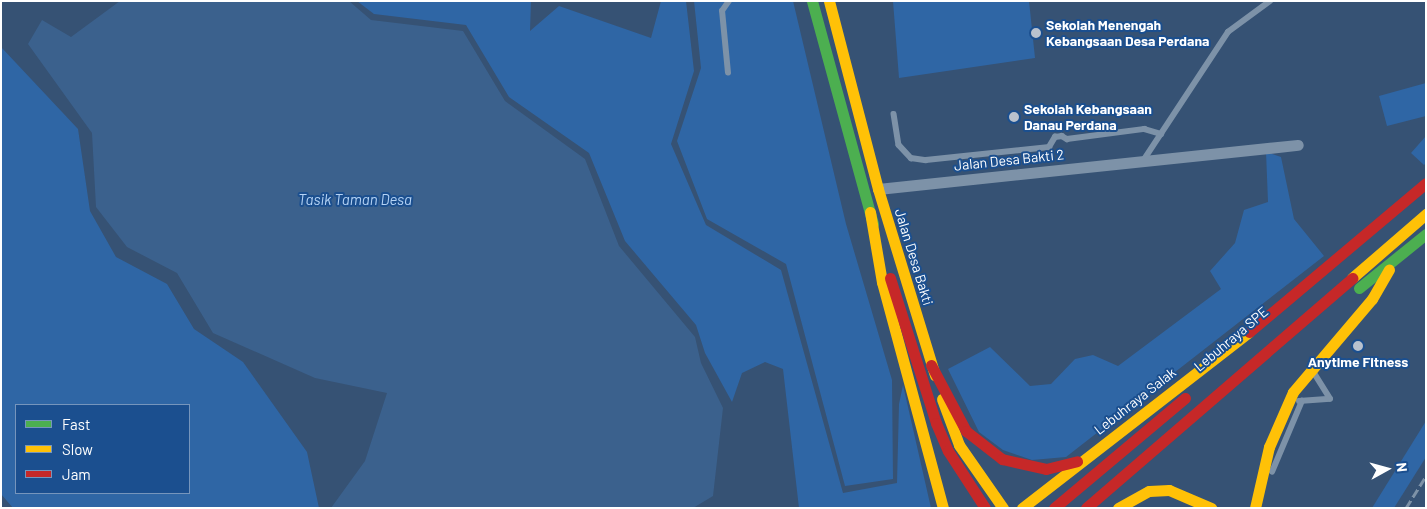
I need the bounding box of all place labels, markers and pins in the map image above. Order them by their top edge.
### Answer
place label: Sekolah Menengah Kebangsaan Desa Perdana [1046,17,1209,49]
marker: Sekolah Menengah Kebangsaan Desa Perdana [1030,27,1042,39]
place label: Sekolah Kebangsaan Danau Perdana [1024,101,1152,134]
marker: Sekolah Kebangsaan Danau Perdana [1008,111,1020,123]
marker: Anytime Fitness [1352,340,1364,352]
place label: Anytime Fitness [1308,354,1408,370]

